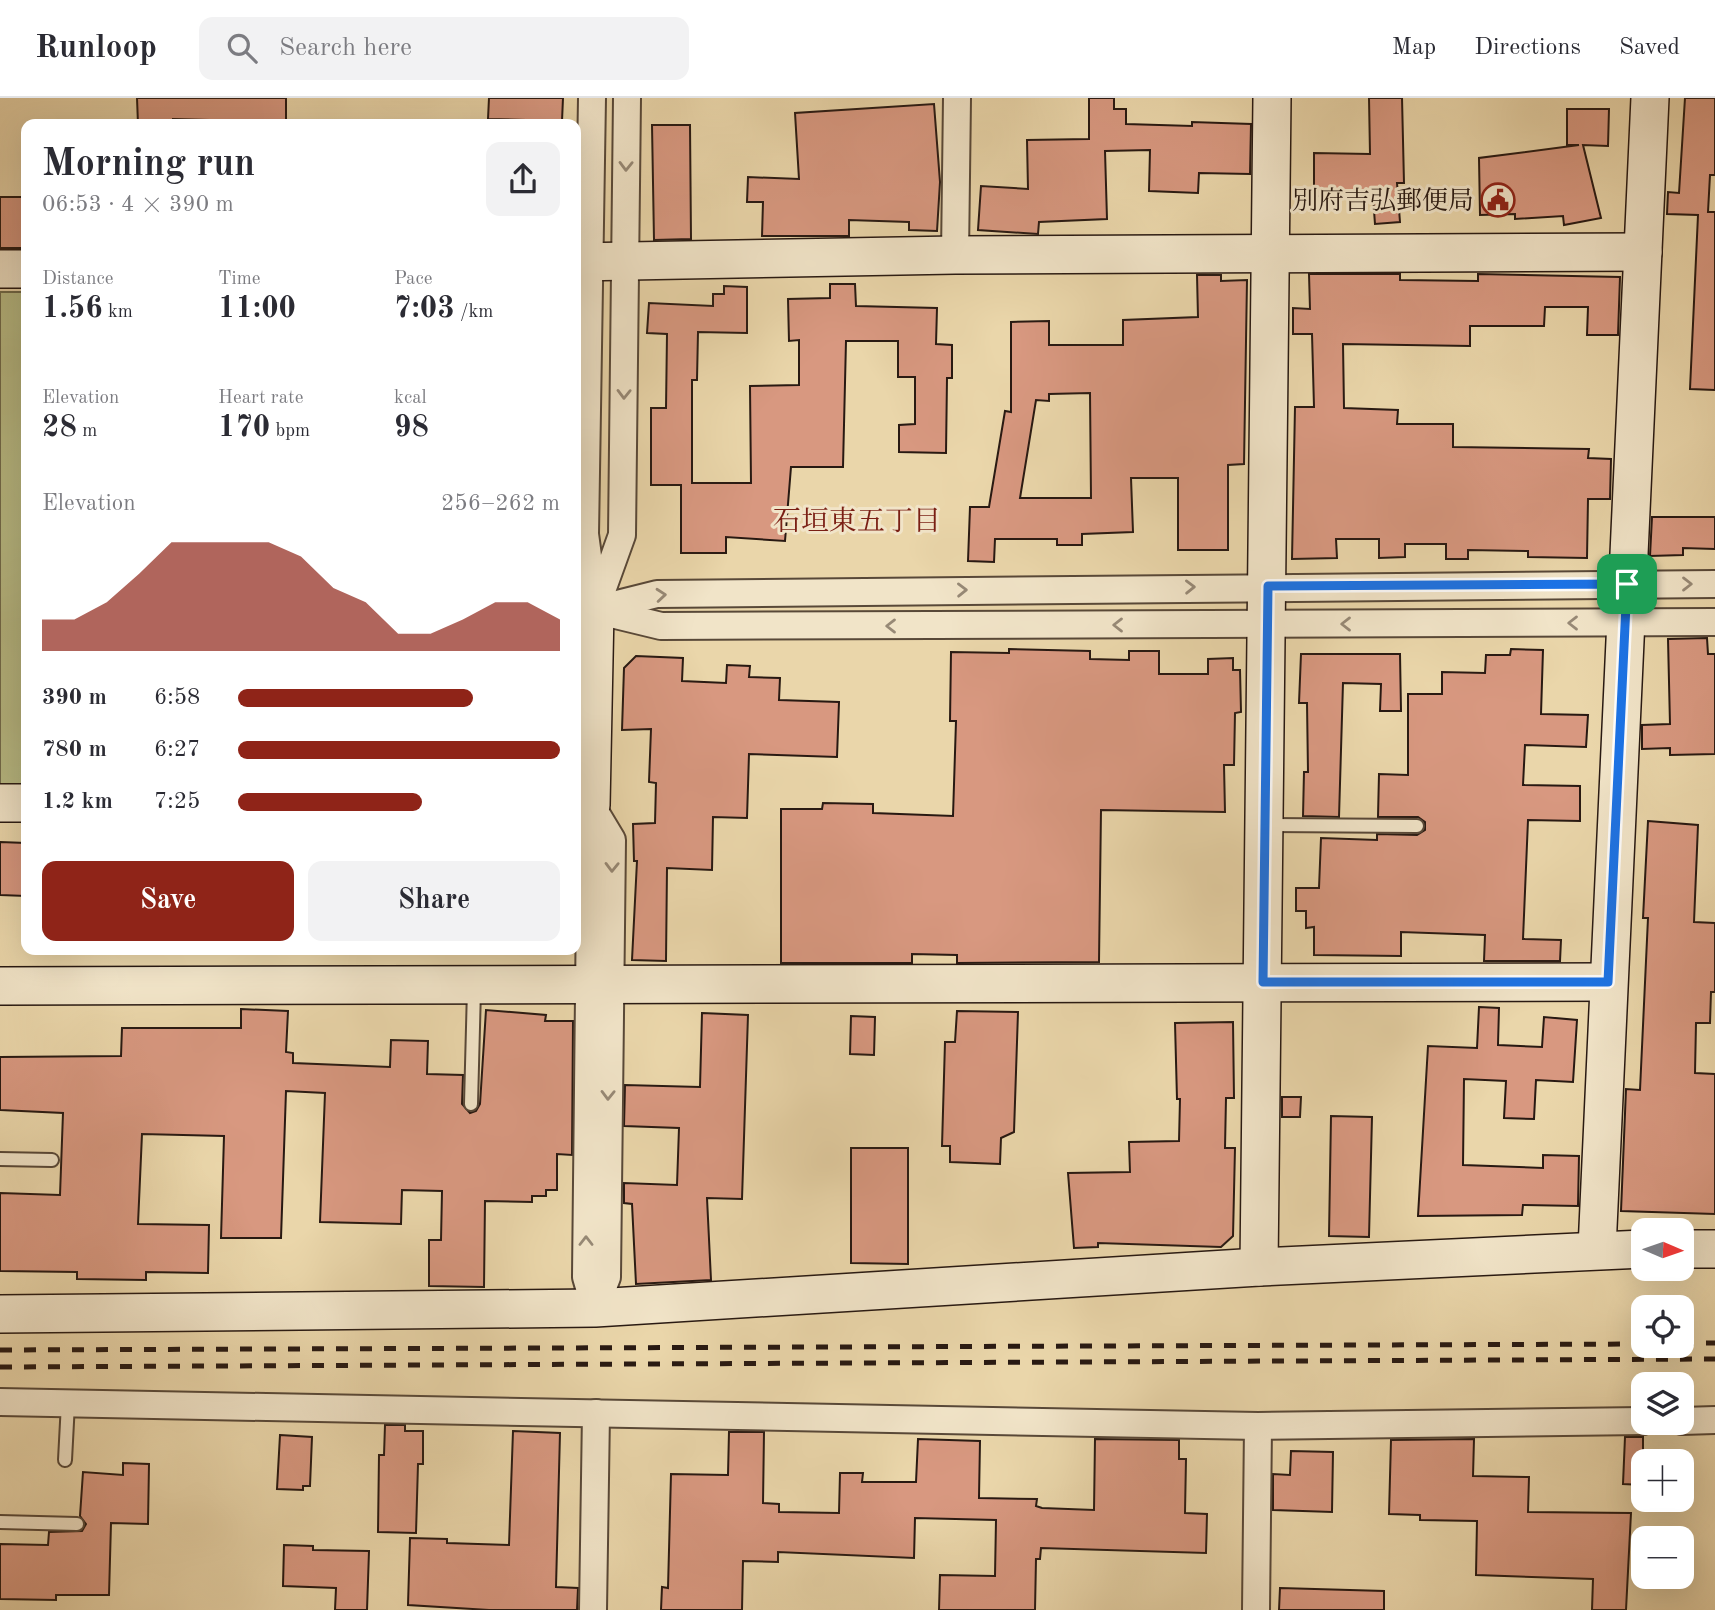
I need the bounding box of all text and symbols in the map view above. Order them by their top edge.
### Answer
search box [199,17,689,80]
icon: search [223,29,261,67]
text: Runloop [35,32,157,65]
text: Search here [279,35,412,61]
text: Map [1392,36,1436,60]
text: Directions [1474,36,1581,60]
text: Saved [1619,36,1680,60]
button: share [486,142,560,216]
text: Morning run [42,146,255,184]
one-way arrow [618,161,634,172]
public building icon: 別府吉弘郵便局 [1479,181,1517,219]
place label: 別府吉弘郵便局 [1292,187,1474,215]
text: 06:53 · 4 × 390 m [42,193,234,216]
text: Distance [42,270,114,289]
text: Time [218,270,261,289]
text: Pace [394,270,433,289]
text: 1.56 [42,294,103,324]
text: 11:00 [218,294,296,324]
text: 7:03 [394,294,455,324]
text: km [103,303,133,322]
text: /km [455,303,493,322]
one-way arrow [616,388,631,399]
text: Elevation [42,389,119,408]
text: Heart rate [218,389,303,408]
text: kcal [394,389,427,408]
text: 28 [42,413,77,443]
text: 170 [218,413,270,443]
text: 98 [394,413,429,443]
text: m [77,422,97,441]
text: bpm [270,422,310,441]
text: Elevation [42,492,136,515]
text: 256–262 m [441,492,560,515]
district label: 石垣東五丁目 [773,506,941,537]
pin [1597,554,1657,614]
icon: arrive [1608,565,1646,603]
one-way arrow [1682,576,1693,592]
one-way arrow [1185,579,1196,595]
one-way arrow [958,582,968,598]
one-way arrow [656,588,667,603]
one-way arrow [1568,615,1578,631]
one-way arrow [1340,616,1351,632]
one-way arrow [1113,617,1123,633]
one-way arrow [885,618,896,634]
text: 390 m [42,686,107,709]
text: 6:58 [154,686,200,709]
text: 780 m [42,738,107,761]
text: 6:27 [154,738,200,761]
text: 1.2 km [42,790,113,813]
text: 7:25 [154,790,200,813]
button: Save [42,861,294,941]
button: Share [308,861,560,941]
one-way arrow [604,863,620,873]
one-way arrow [601,1090,616,1101]
north arrow [1631,1218,1694,1281]
map controls [1631,1218,1694,1589]
one-way arrow [579,1235,594,1246]
button: locate [1631,1295,1694,1358]
button: layers [1631,1372,1694,1435]
button: + [1631,1449,1694,1512]
button: − [1631,1526,1694,1589]

